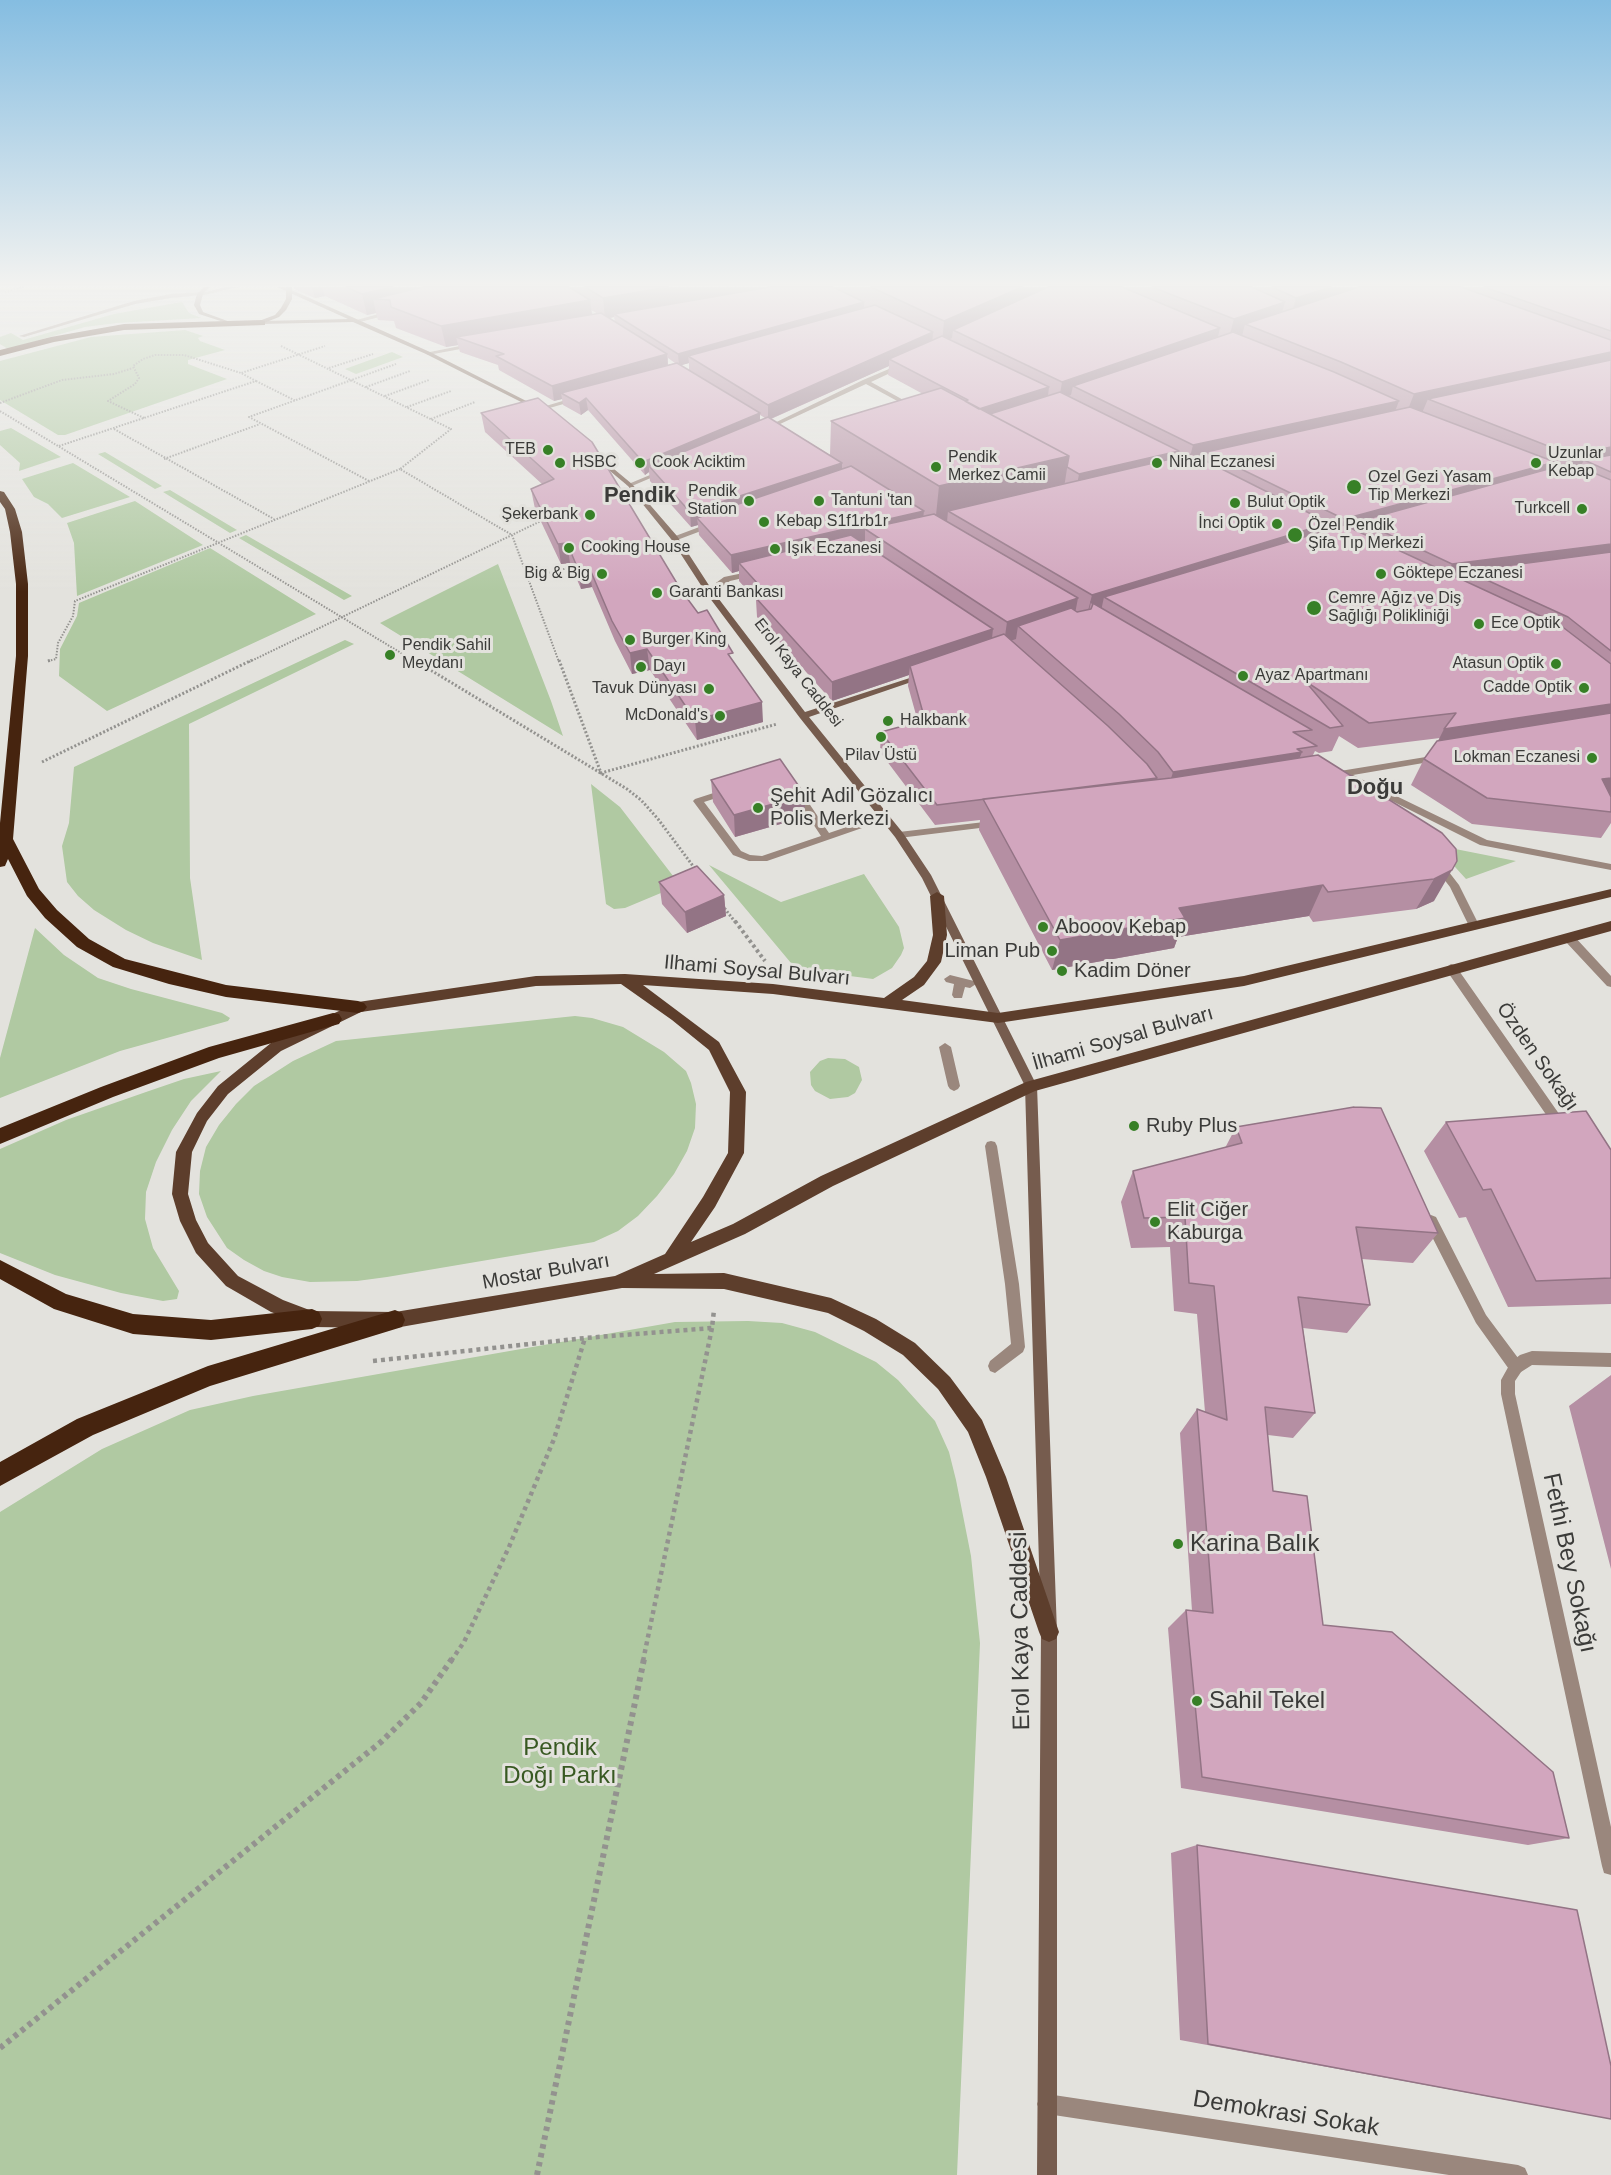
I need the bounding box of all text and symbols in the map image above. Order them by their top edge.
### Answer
place label: TEB [505,440,536,460]
marker: TEB [541,443,555,457]
place label: Uzunlar Kebap [1548,444,1603,482]
place label: Pendik Merkez Camii [948,448,1046,486]
place label: HSBC [572,453,616,473]
place label: Cook Aciktim [652,453,745,473]
place label: Nihal Eczanesi [1169,453,1275,473]
marker: HSBC [553,456,567,470]
marker: Cook Aciktim [633,456,647,470]
marker: Nihal Eczanesi [1150,456,1164,470]
marker: Uzunlar Kebap [1529,456,1543,470]
marker: Pendik Merkez Camii [929,460,943,474]
place label: Ozel Gezi Yasam Tip Merkezi [1368,468,1491,506]
marker: Ozel Gezi Yasam Tip Merkezi [1345,478,1363,496]
place label: Pendik Station [687,482,737,520]
district label: Pendik [604,483,676,509]
place label: Tantuni 'tan [831,491,912,511]
place label: Bulut Optik [1247,493,1325,513]
marker: Pendik Station [742,494,756,508]
marker: Tantuni 'tan [812,494,826,508]
marker: Bulut Optik [1228,496,1242,510]
place label: Turkcell [1515,499,1570,519]
marker: Turkcell [1575,502,1589,516]
place label: Şekerbank [502,505,578,525]
marker: Şekerbank [583,508,597,522]
place label: Kebap S1f1rb1r [776,512,888,532]
place label: İnci Optik [1198,514,1265,534]
marker: Kebap S1f1rb1r [757,515,771,529]
place label: Özel Pendik Şifa Tıp Merkezi [1308,516,1424,554]
marker: İnci Optik [1270,517,1284,531]
marker: Özel Pendik Şifa Tıp Merkezi [1286,526,1304,544]
place label: Cooking House [581,538,690,558]
place label: Işık Eczanesi [787,539,881,559]
marker: Cooking House [562,541,576,555]
marker: Işık Eczanesi [768,542,782,556]
place label: Big & Big [524,564,590,584]
place label: Göktepe Eczanesi [1393,564,1523,584]
marker: Big & Big [595,567,609,581]
marker: Göktepe Eczanesi [1374,567,1388,581]
place label: Garanti Bankası [669,583,784,603]
marker: Garanti Bankası [650,586,664,600]
place label: Cemre Ağız ve Diş Sağlığı Polikliniği [1328,589,1461,627]
marker: Cemre Ağız ve Diş Sağlığı Polikliniği [1305,599,1323,617]
place label: Ece Optik [1491,614,1560,634]
street label: Erol Kaya Caddesi [750,615,846,731]
marker: Ece Optik [1472,617,1486,631]
place label: Burger King [642,630,726,650]
marker: Burger King [623,633,637,647]
place label: Pendik Sahil Meydanı [402,636,491,674]
marker: Pendik Sahil Meydanı [383,648,397,662]
place label: Atasun Optik [1452,654,1544,674]
place label: Dayı [653,657,686,677]
marker: Atasun Optik [1549,657,1563,671]
marker: Dayı [634,660,648,674]
place label: Ayaz Apartmanı [1255,666,1369,686]
marker: Ayaz Apartmanı [1236,669,1250,683]
place label: Cadde Optik [1483,678,1572,698]
place label: Tavuk Dünyası [592,679,697,699]
marker: Cadde Optik [1577,681,1591,695]
marker: Tavuk Dünyası [702,682,716,696]
place label: McDonald's [625,706,708,726]
marker: McDonald's [713,709,727,723]
place label: Halkbank [900,711,967,731]
marker: Halkbank [881,714,895,728]
marker: Pilav Üstü [874,730,888,744]
place label: Pilav Üstü [845,746,917,766]
place label: Lokman Eczanesi [1454,748,1580,768]
marker: Lokman Eczanesi [1585,751,1599,765]
district label: Doğu [1347,775,1403,801]
place label: Şehit Adil Gözalıcı Polis Merkezi [770,784,933,831]
marker: Şehit Adil Gözalıcı Polis Merkezi [751,801,765,815]
place label: Abooov Kebap [1055,915,1186,939]
marker: Abooov Kebap [1036,920,1050,934]
place label: Liman Pub [944,939,1040,963]
marker: Liman Pub [1045,944,1059,958]
street label: Ilhami Soysal Bulvarı [663,951,851,991]
place label: Kadim Döner [1074,959,1191,983]
marker: Kadim Döner [1055,964,1069,978]
street label: Özden Sokağı [1491,998,1583,1116]
street label: İlhami Soysal Bulvarı [1030,1002,1216,1076]
place label: Ruby Plus [1146,1114,1237,1138]
marker: Ruby Plus [1127,1119,1141,1133]
place label: Elit Ciğer Kaburga [1167,1198,1248,1245]
marker: Elit Ciğer Kaburga [1148,1215,1162,1229]
street label: Mostar Bulvarı [480,1249,612,1295]
street label: Fethi Bey Sokağı [1536,1471,1602,1655]
place label: Karina Balık [1190,1530,1319,1558]
street label: Erol Kaya Caddesi [1005,1531,1037,1731]
marker: Karina Balık [1171,1537,1185,1551]
place label: Sahil Tekel [1209,1687,1325,1715]
marker: Sahil Tekel [1190,1694,1204,1708]
park label: Pendik Doğı Parkı [503,1734,617,1790]
street label: Demokrasi Sokak [1191,2085,1381,2143]

